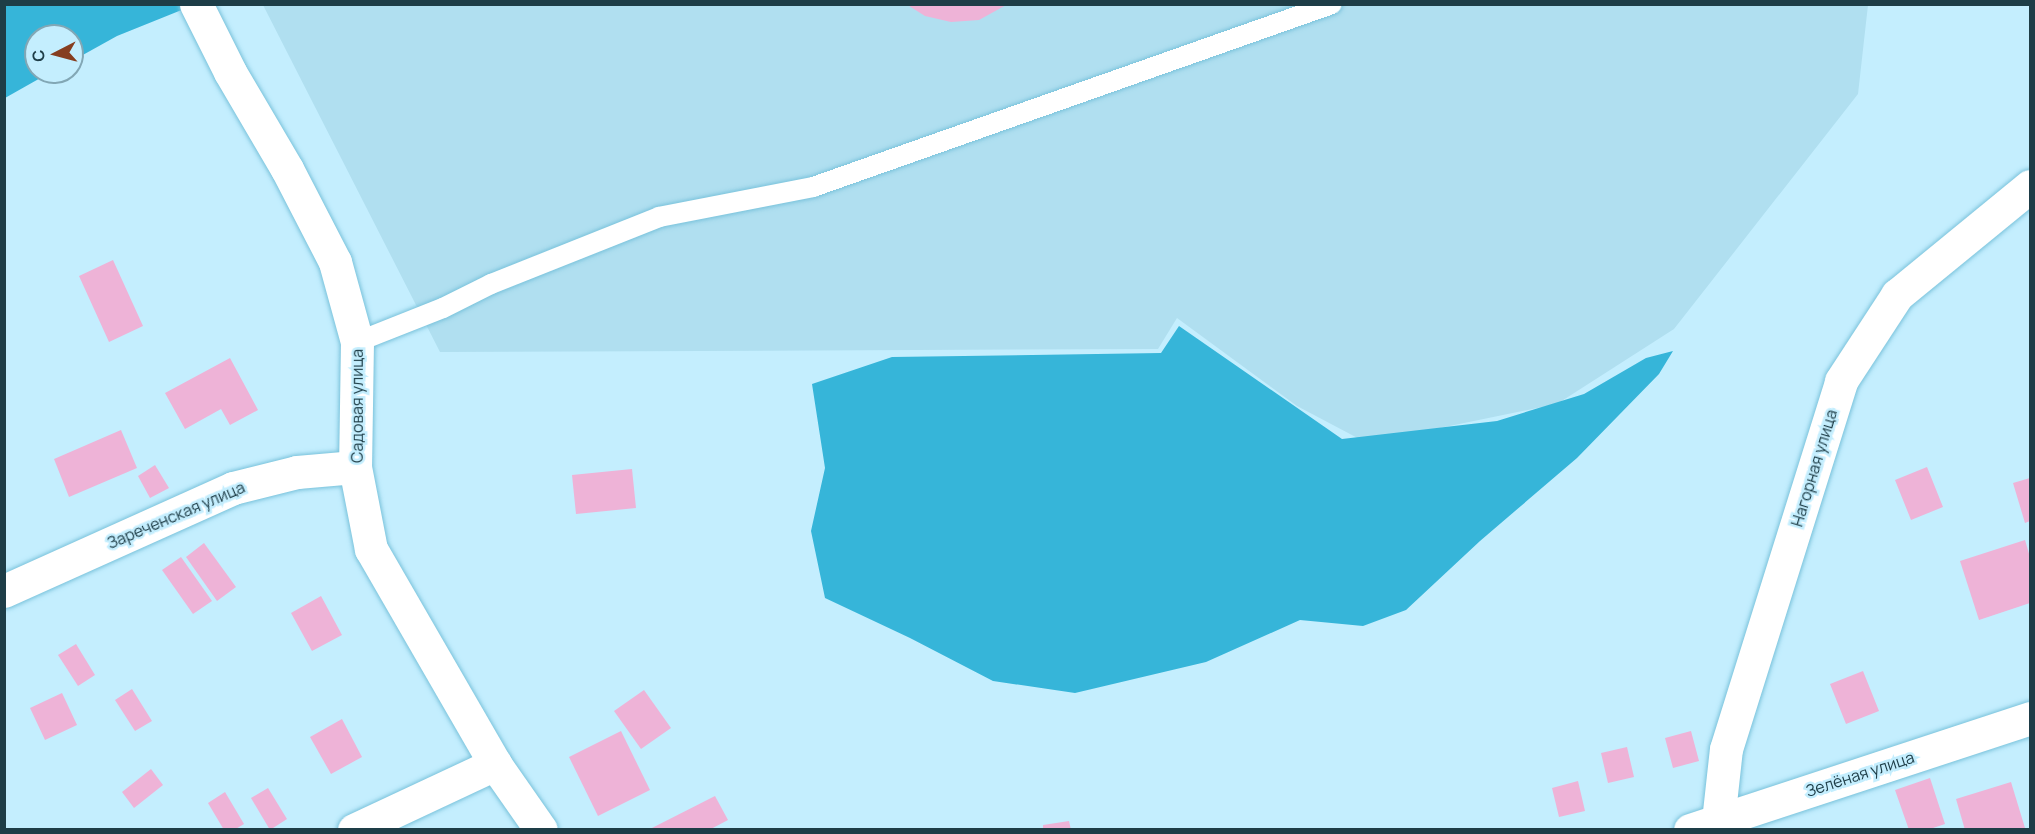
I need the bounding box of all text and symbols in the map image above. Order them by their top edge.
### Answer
north arrow [24,24,84,84]
text: С [27,49,50,63]
street label: Садовая улица [347,349,367,463]
street label: Нагорная улица [1787,407,1841,529]
street label: Зареченская улица [104,477,248,553]
street label: Зелёная улица [1803,747,1917,801]

